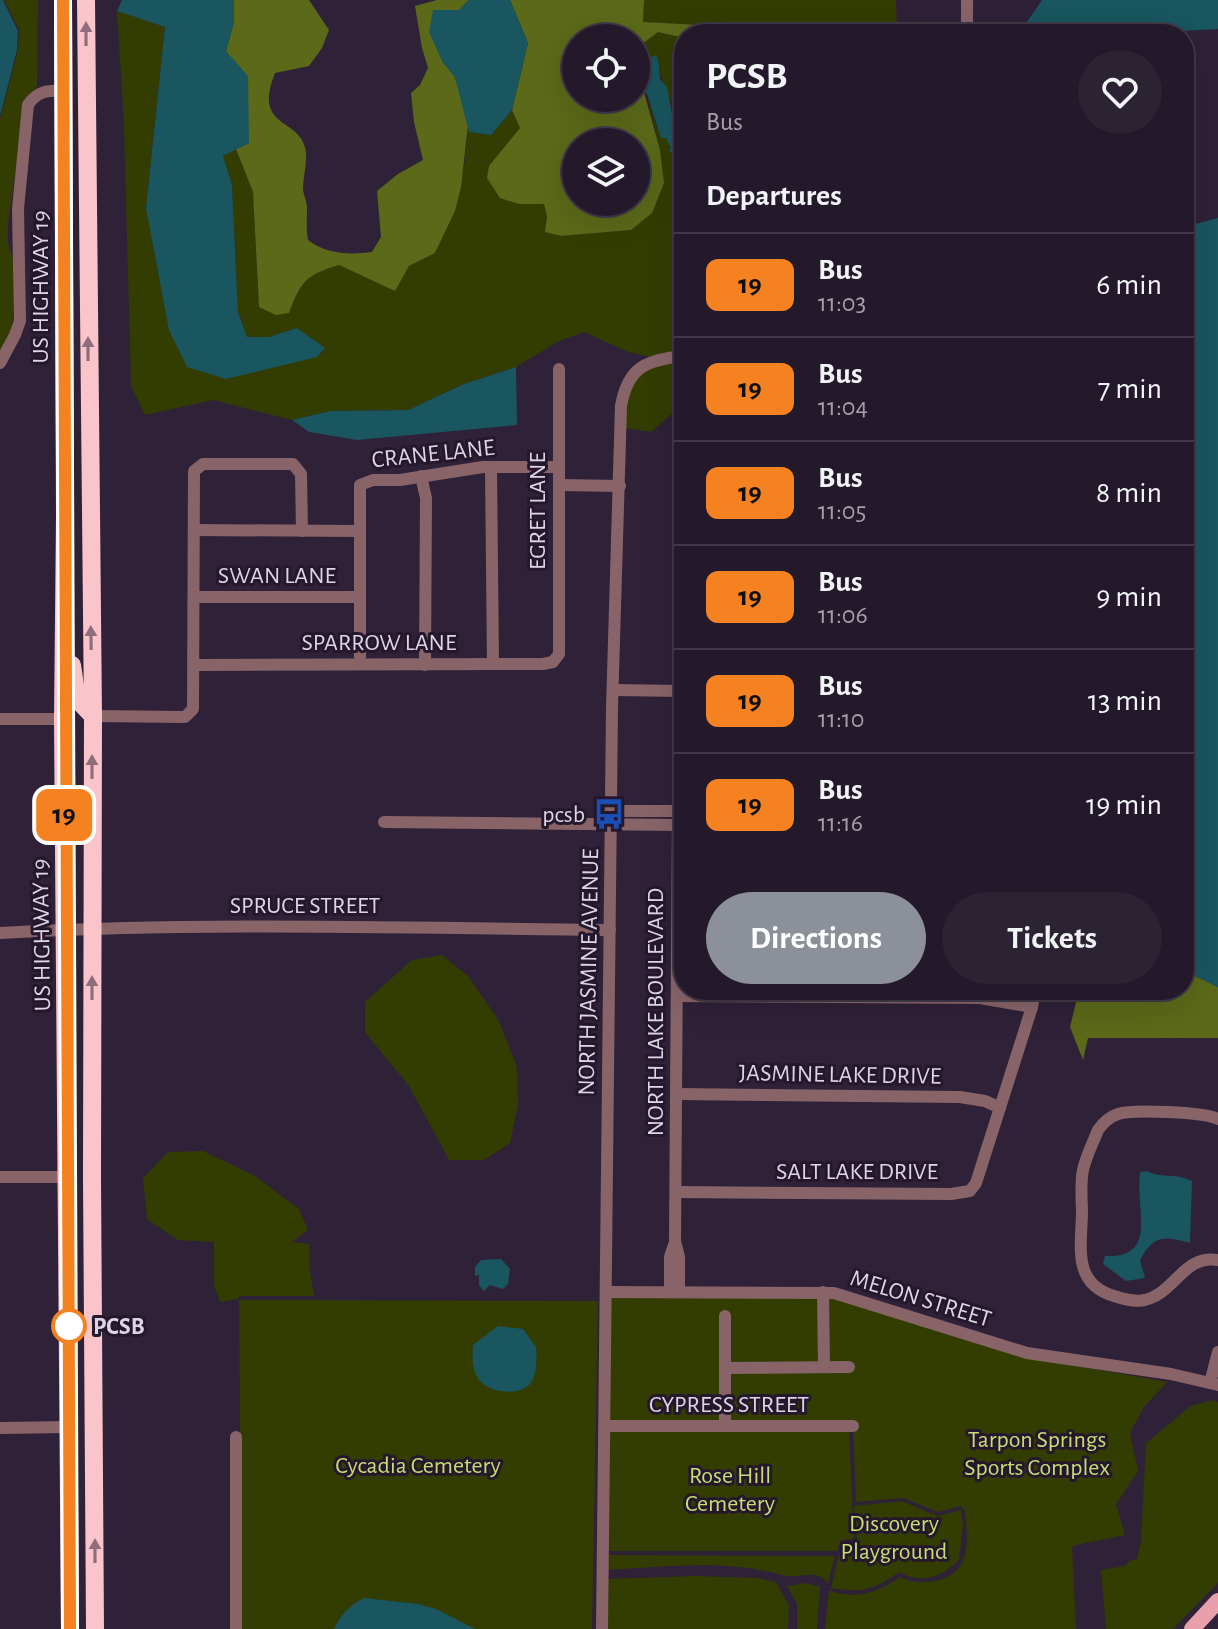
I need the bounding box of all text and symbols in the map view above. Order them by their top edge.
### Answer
one-way arrow [80,21,92,46]
map controls [562,24,650,216]
button: locate [562,24,650,112]
button: heart [1078,50,1162,134]
text: PCSB [706,58,788,96]
text: Bus [706,109,743,135]
button: layers [562,128,650,216]
text: Departures [706,181,842,211]
street label: US HIGHWAY 19 [29,211,53,363]
text: Bus [818,255,863,285]
text: 6 min [1096,270,1162,300]
text: 19 [738,271,762,299]
text: 11:03 [818,290,866,316]
one-way arrow [82,336,94,361]
text: Bus [818,359,863,389]
text: 7 min [1098,374,1162,404]
text: 19 [738,375,762,403]
text: 11:04 [818,394,868,420]
street label: CRANE LANE [370,436,496,472]
street label: EGRET LANE [526,452,550,570]
text: Bus [818,463,863,493]
text: 8 min [1096,478,1162,508]
text: 19 [738,479,762,507]
text: 11:05 [818,498,866,524]
street label: SWAN LANE [218,564,337,588]
text: Bus [818,567,863,597]
text: 9 min [1096,582,1162,612]
text: 19 [738,583,762,611]
text: 11:06 [818,602,868,628]
one-way arrow [85,625,97,650]
street label: SPARROW LANE [302,631,457,655]
text: Bus [818,671,863,701]
text: 13 min [1088,686,1162,716]
text: 19 [738,687,762,715]
text: 11:10 [818,706,865,732]
one-way arrow [86,754,98,779]
text: Bus [818,775,863,805]
line badge: 19 [28,789,100,841]
text: 19 min [1086,790,1162,820]
text: 19 [738,791,762,819]
bus stop icon: pcsb [592,797,626,831]
text: 19 [52,801,76,829]
place label: pcsb [542,803,585,827]
text: 11:16 [818,810,863,836]
street label: NORTH JASMINE AVENUE [575,848,603,1096]
street label: US HIGHWAY 19 [29,858,55,1012]
street label: NORTH LAKE BOULEVARD [644,888,668,1136]
button: Directions [706,892,926,984]
button: Tickets [942,892,1162,984]
street label: SPRUCE STREET [230,894,381,918]
one-way arrow [86,975,98,1000]
street label: JASMINE LAKE DRIVE [739,1061,942,1089]
street label: SALT LAKE DRIVE [776,1160,939,1184]
street label: MELON STREET [847,1266,994,1332]
marker: PCSB [52,1309,86,1343]
place label: PCSB [93,1315,145,1339]
street label: CYPRESS STREET [649,1393,809,1417]
park label: Tarpon Springs Sports Complex [964,1428,1110,1480]
park label: Cycadia Cemetery [335,1454,501,1478]
park label: Rose Hill Cemetery [685,1464,775,1516]
park label: Discovery Playground [841,1512,947,1564]
one-way arrow [89,1538,101,1563]

